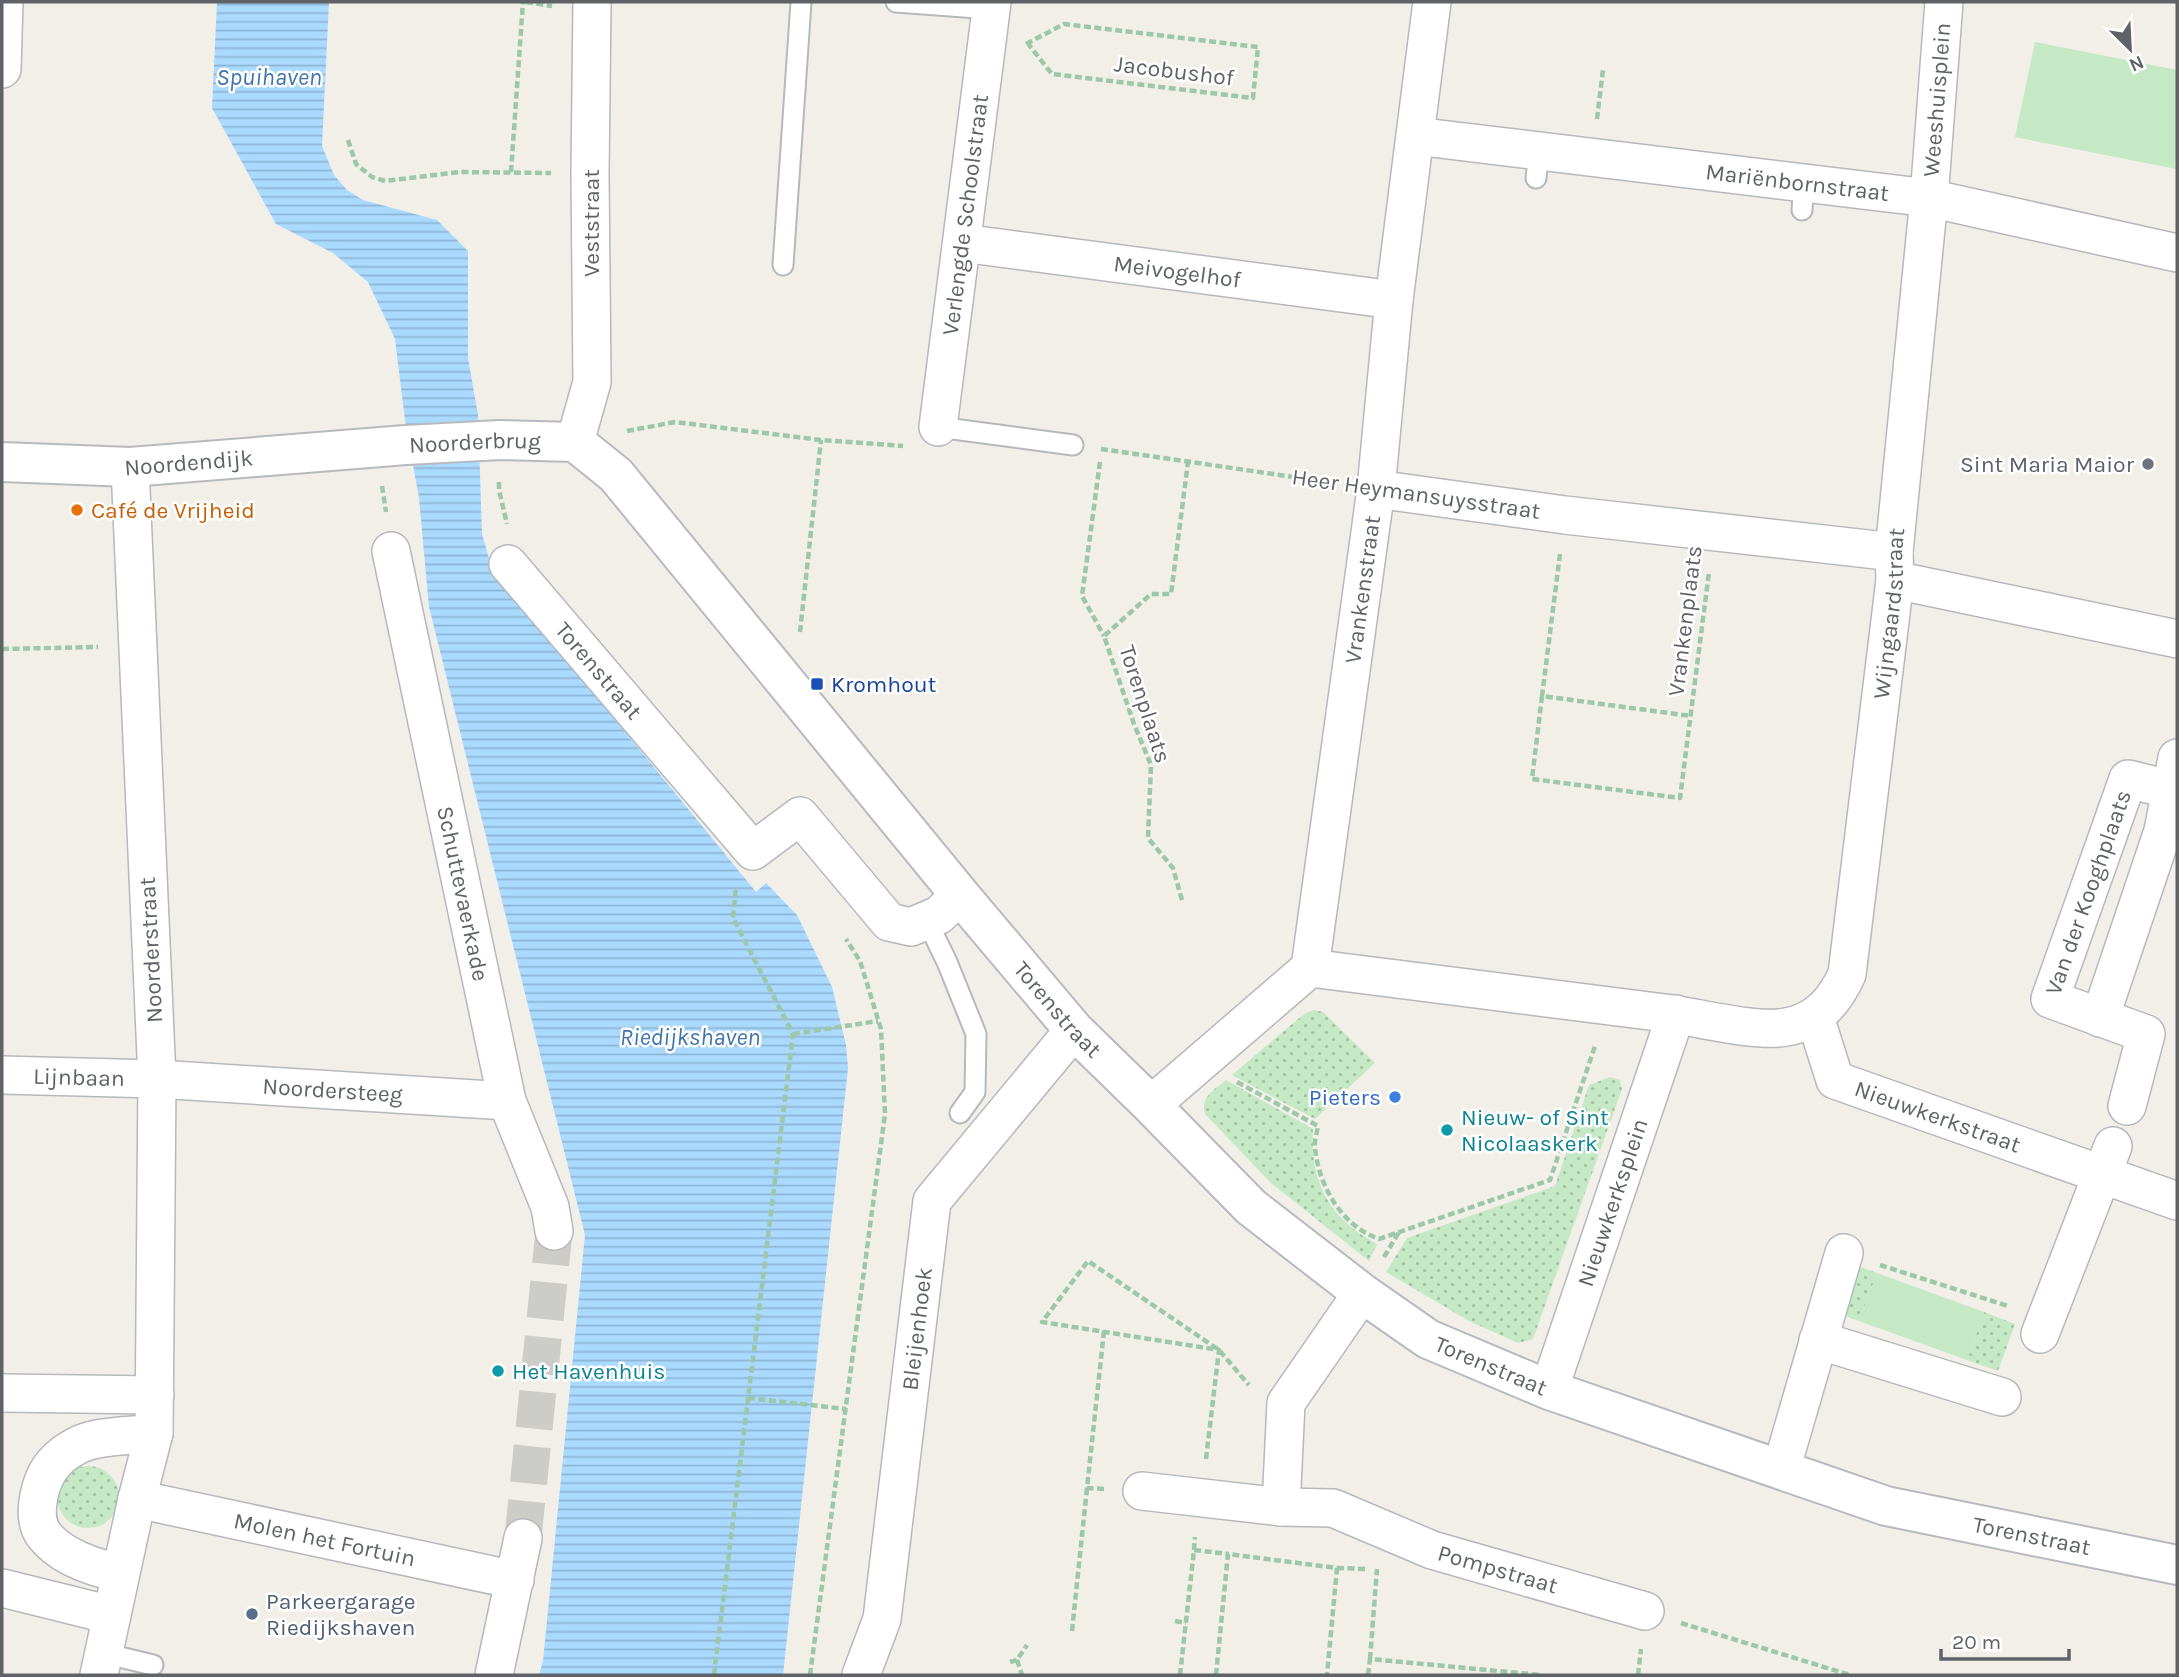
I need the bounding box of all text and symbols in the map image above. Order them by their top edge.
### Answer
north arrow [2095,14,2165,84]
street label: Weeshuisplein [1917,21,1956,178]
street label: Jacobushof [1113,50,1235,92]
text: N [2126,51,2147,76]
water label: Spuihaven [216,63,322,91]
street label: Verlengde Schoolstraat [936,92,994,337]
street label: Mariënbornstraat [1704,158,1891,207]
street label: Veststraat [578,169,605,277]
street label: Meivogelhof [1112,250,1242,293]
street label: Noorderbrug [408,426,541,458]
street label: Noordendijk [123,444,254,481]
place label: Sint Maria Maior [1960,451,2135,478]
marker: Sint Maria Maior [2140,456,2156,472]
street label: Heer Heymansuysstraat [1290,463,1542,525]
place label: Café de Vrijheid [91,497,255,524]
marker: Café de Vrijheid [69,502,85,518]
street label: Vrankenstraat [1339,513,1386,665]
street label: Wijngaardstraat [1867,526,1910,700]
street label: Vrankenplaats [1662,544,1708,698]
street label: Torenstraat [550,616,648,725]
street label: Torenplaats [1113,642,1177,766]
place label: Kromhout [831,671,937,698]
marker: Kromhout [809,676,825,692]
street label: Van der Kooghplaats [2039,786,2137,998]
street label: Schuttevaerkade [432,803,495,983]
street label: Noorderstraat [134,876,168,1024]
street label: Torenstraat [1008,956,1108,1063]
water label: Riedijkshaven [620,1023,760,1051]
street label: Lijnbaan [33,1062,125,1092]
street label: Noordersteeg [262,1072,404,1108]
street label: Nieuwkerkstraat [1851,1075,2025,1158]
place label: Pieters [1309,1084,1381,1111]
marker: Pieters [1387,1089,1403,1105]
place label: Nieuw- of Sint Nicolaaskerk [1461,1104,1609,1157]
street label: Nieuwkerksplein [1571,1115,1653,1290]
marker: Nieuw- of Sint Nicolaaskerk [1439,1122,1455,1138]
street label: Bleijenhoek [896,1266,937,1392]
street label: Torenstraat [1431,1330,1552,1401]
place label: Het Havenhuis [512,1358,665,1385]
marker: Het Havenhuis [490,1363,506,1379]
street label: Molen het Fortuin [231,1507,418,1572]
street label: Torenstraat [1971,1510,2093,1561]
street label: Pompstraat [1435,1539,1561,1599]
place label: Parkeergarage Riedijkshaven [266,1588,416,1641]
marker: Parkeergarage Riedijkshaven [244,1606,260,1622]
scale bar [1941,1618,2069,1662]
text: 20 m [1952,1630,2001,1654]

